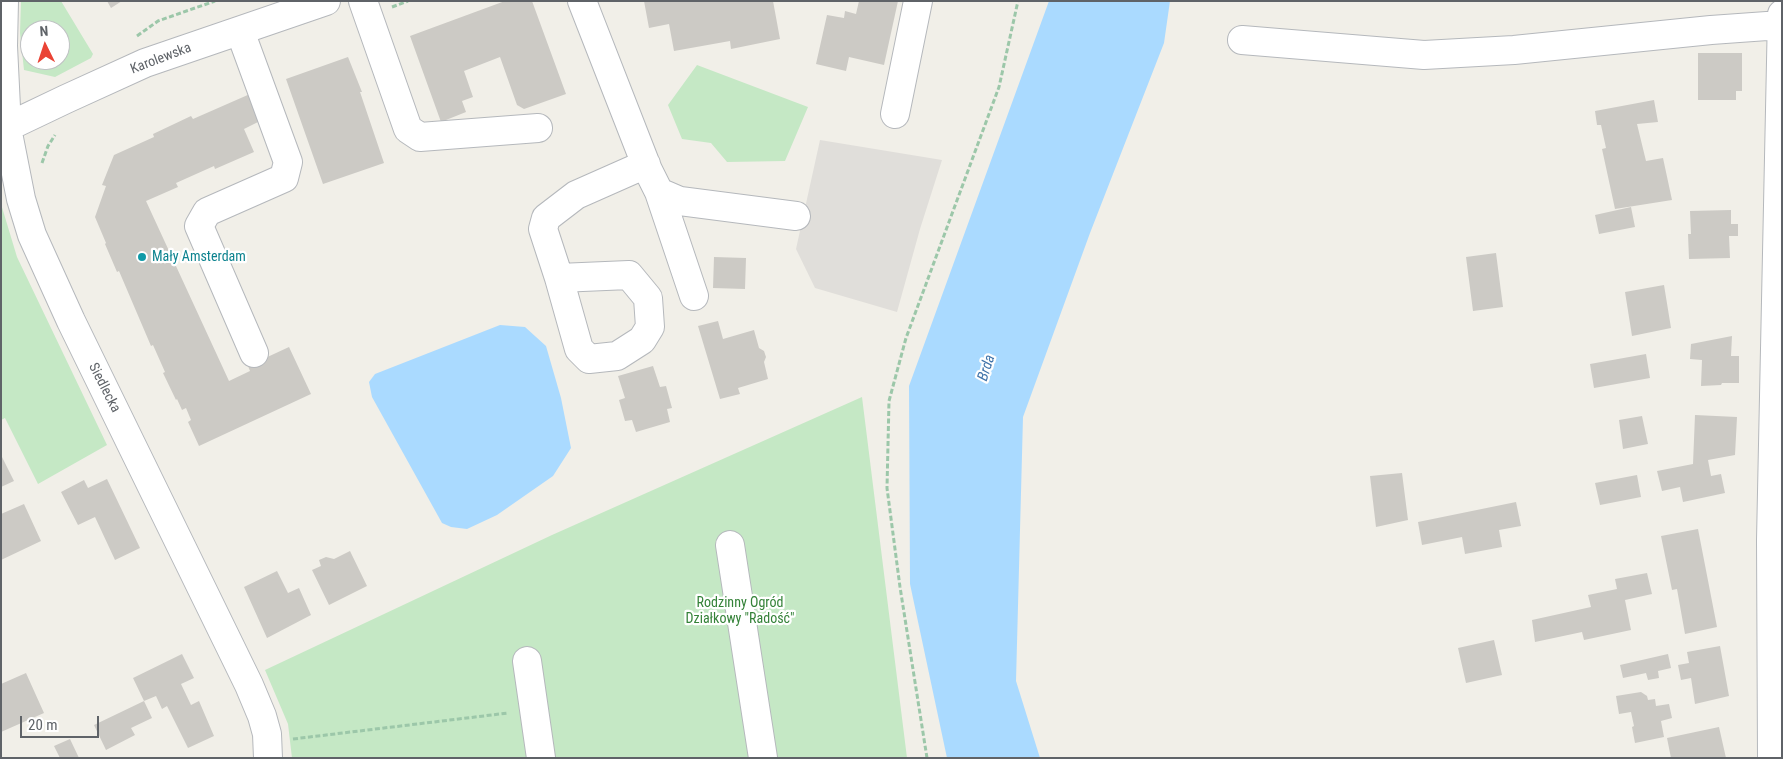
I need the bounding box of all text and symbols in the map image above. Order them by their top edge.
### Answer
north arrow [20,20,70,70]
text: N [39,23,49,39]
street label: Karolewska [128,40,194,78]
place label: Mały Amsterdam [152,249,246,265]
marker: Mały Amsterdam [136,251,148,263]
water label: Brda [974,353,1000,383]
street label: Siedlecka [84,360,124,416]
park label: Rodzinny Ogród Działkowy "Radość" [686,595,794,628]
scale bar [22,706,101,738]
text: 20 m [28,716,58,734]

